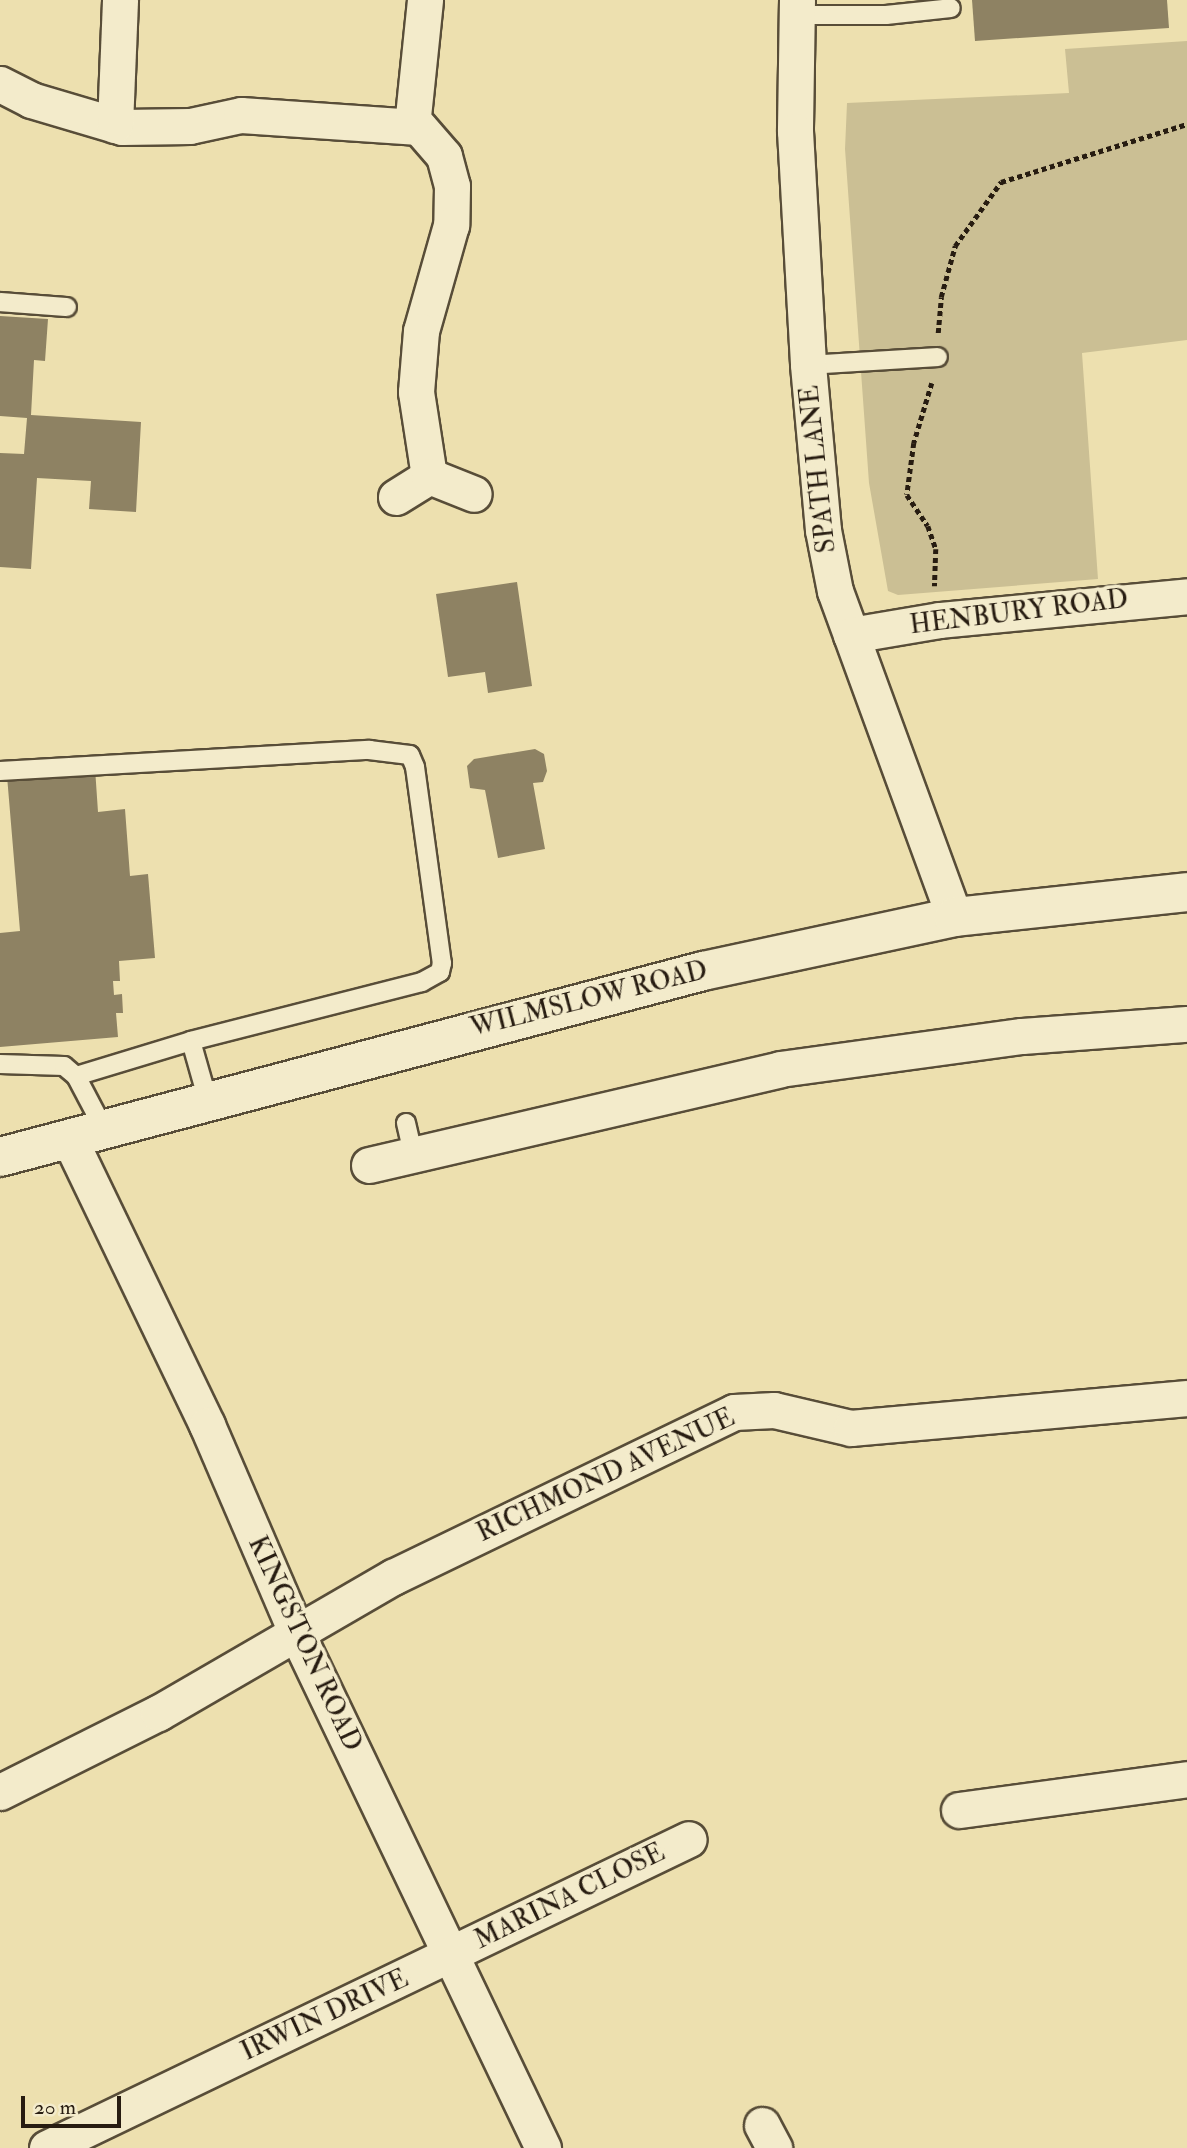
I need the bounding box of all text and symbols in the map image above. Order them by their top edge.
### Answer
street label: SPATH LANE [795,384,843,554]
street label: HENBURY ROAD [908,584,1130,642]
street label: WILMSLOW ROAD [467,955,711,1045]
street label: RICHMOND AVENUE [472,1403,740,1549]
street label: KINGSTON ROAD [241,1532,367,1756]
street label: MARINA CLOSE [470,1837,670,1957]
street label: IRWIN DRIVE [237,1964,413,2068]
scale bar [24,2082,124,2126]
text: 20 m [34,2094,76,2121]

